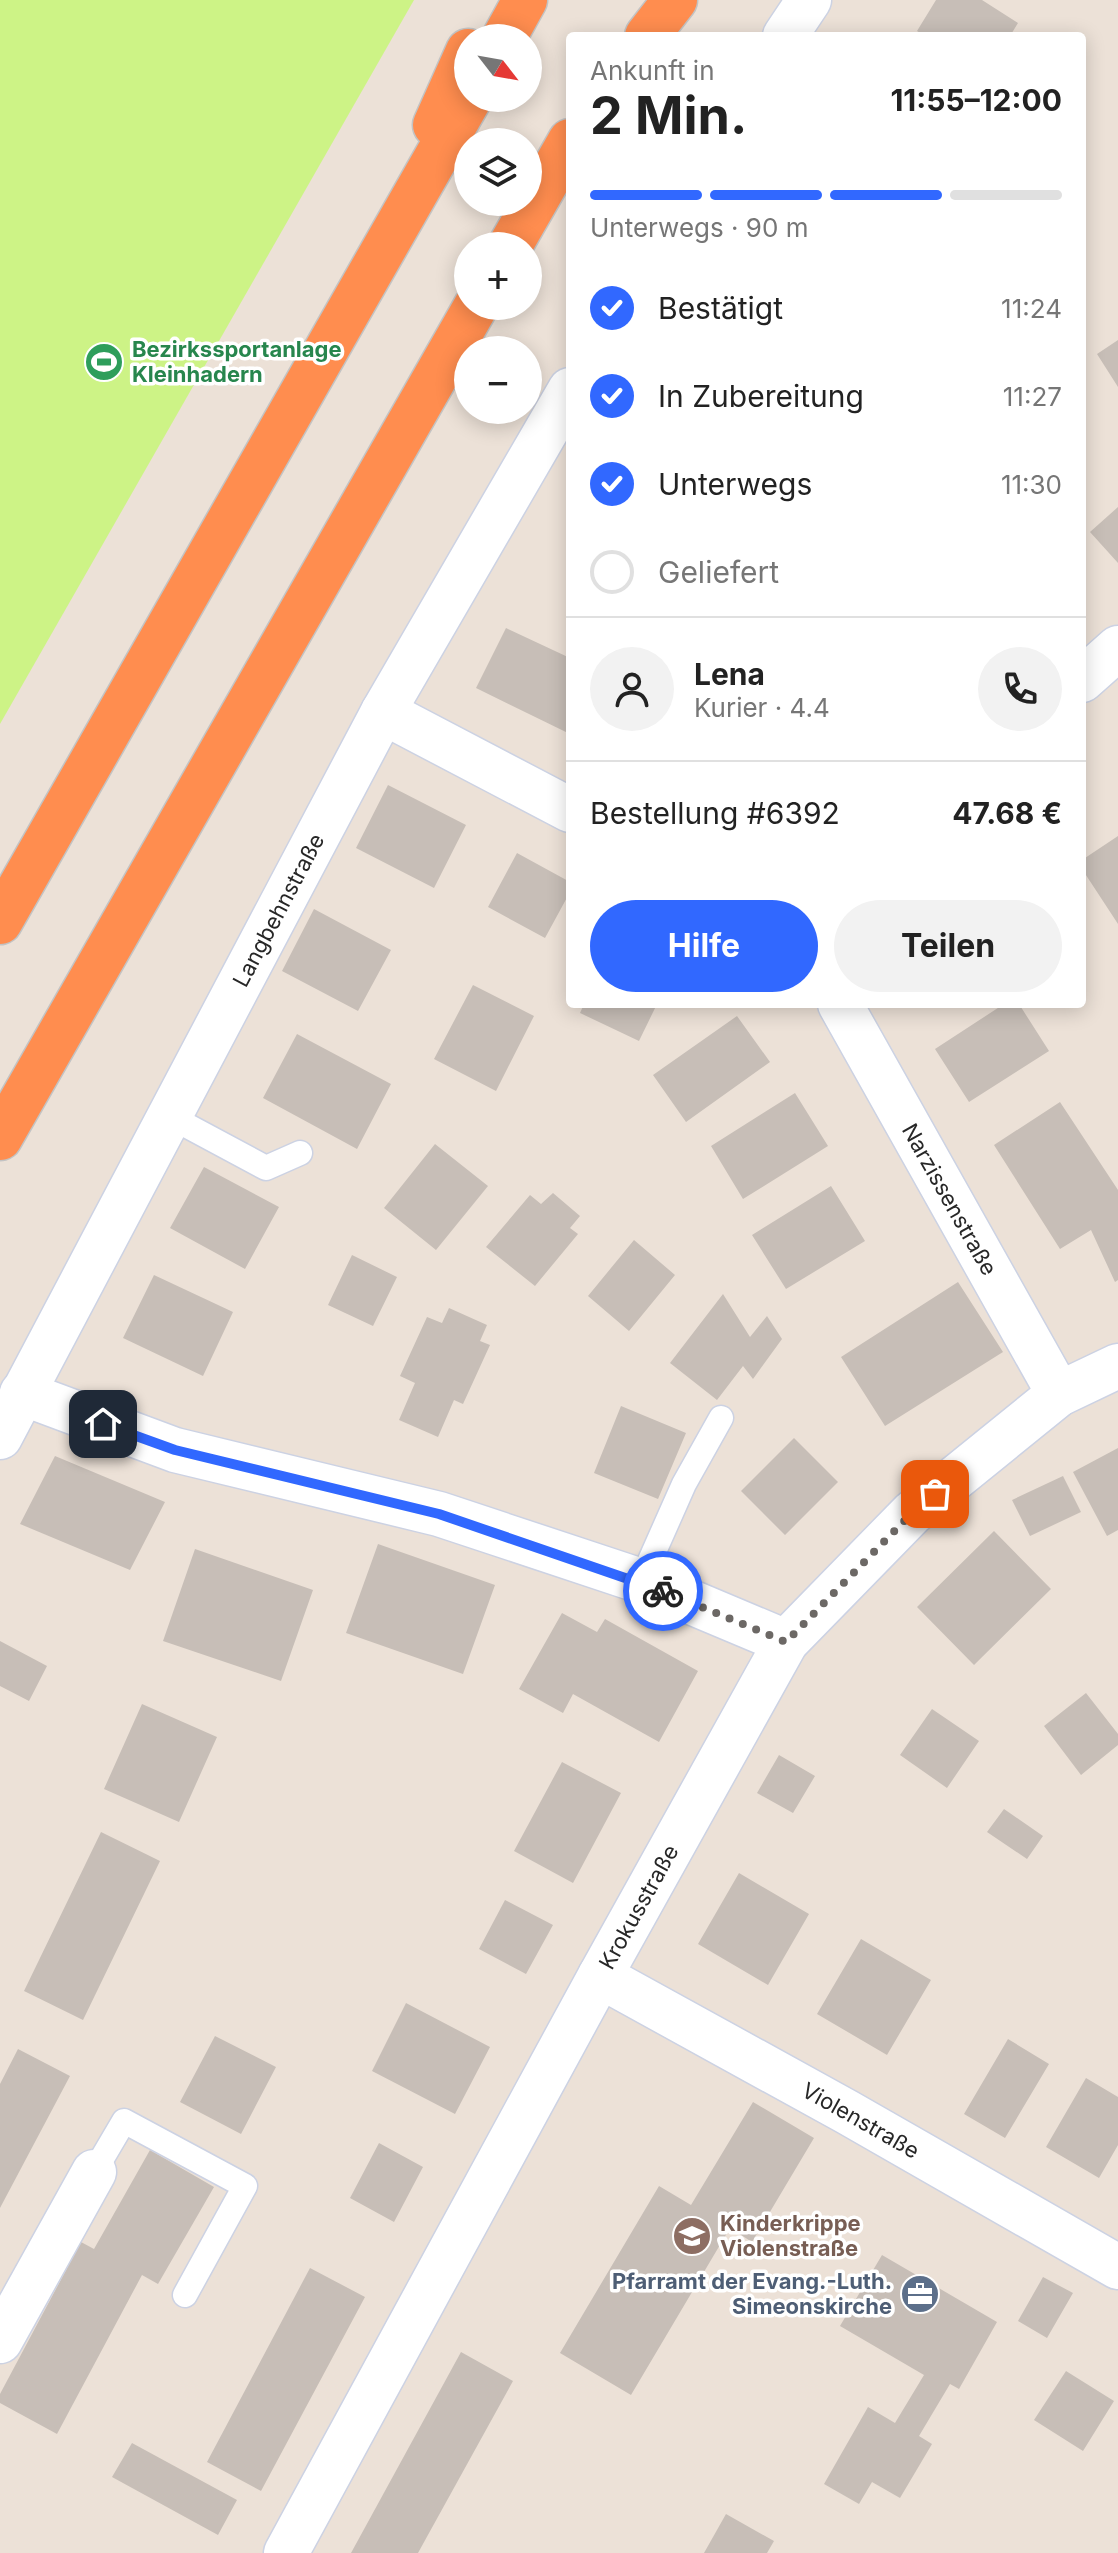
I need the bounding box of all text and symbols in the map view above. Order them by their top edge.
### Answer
north arrow [454,24,542,112]
map controls [454,24,542,424]
text: Ankunft in [590,55,715,86]
text: 11:55–12:00 [890,82,1062,118]
text: 2 Min. [590,84,747,147]
button: layers [454,128,542,216]
text: Unterwegs · 90 m [590,212,809,243]
button: + [454,232,542,320]
icon: check [590,286,634,330]
text: Bestätigt [658,290,783,326]
text: 11:24 [1001,293,1062,324]
place label: Bezirkssportanlage Kleinhadern [132,336,342,387]
button: − [454,336,542,424]
sports icon: Bezirkssportanlage Kleinhadern [83,341,125,383]
icon: check [590,374,634,418]
text: In Zubereitung [658,378,864,414]
text: 11:27 [1003,381,1062,412]
icon: check [590,462,634,506]
text: Unterwegs [658,466,812,502]
text: 11:30 [1001,469,1062,500]
text: Geliefert [658,554,779,590]
button: person [590,647,674,731]
button: phone [978,647,1062,731]
text: Lena [694,656,765,692]
text: Kurier · 4.4 [694,692,830,723]
text: Bestellung #6392 [590,795,840,831]
text: 47.68 € [952,795,1062,831]
street label: Langbehnstraße [227,829,329,991]
button: Hilfe [590,900,818,992]
button: Teilen [834,900,1062,992]
street label: Narzissenstraße [897,1119,1003,1280]
pin [69,1390,137,1458]
icon: home [81,1402,125,1446]
pin [901,1460,969,1528]
icon: bag [913,1472,957,1516]
courier [623,1551,703,1631]
icon: bike [641,1569,685,1613]
street label: Krokusstraße [593,1840,684,1974]
street label: Violenstraße [798,2077,924,2164]
place label: Kinderkrippe Violenstraße [720,2210,861,2261]
school or university icon: Kinderkrippe Violenstraße [671,2215,713,2257]
place label: Pfarramt der Evang.-Luth. Simeonskirche [612,2268,892,2319]
office icon: Pfarramt der Evang.-Luth. Simeonskirche [899,2273,941,2315]

